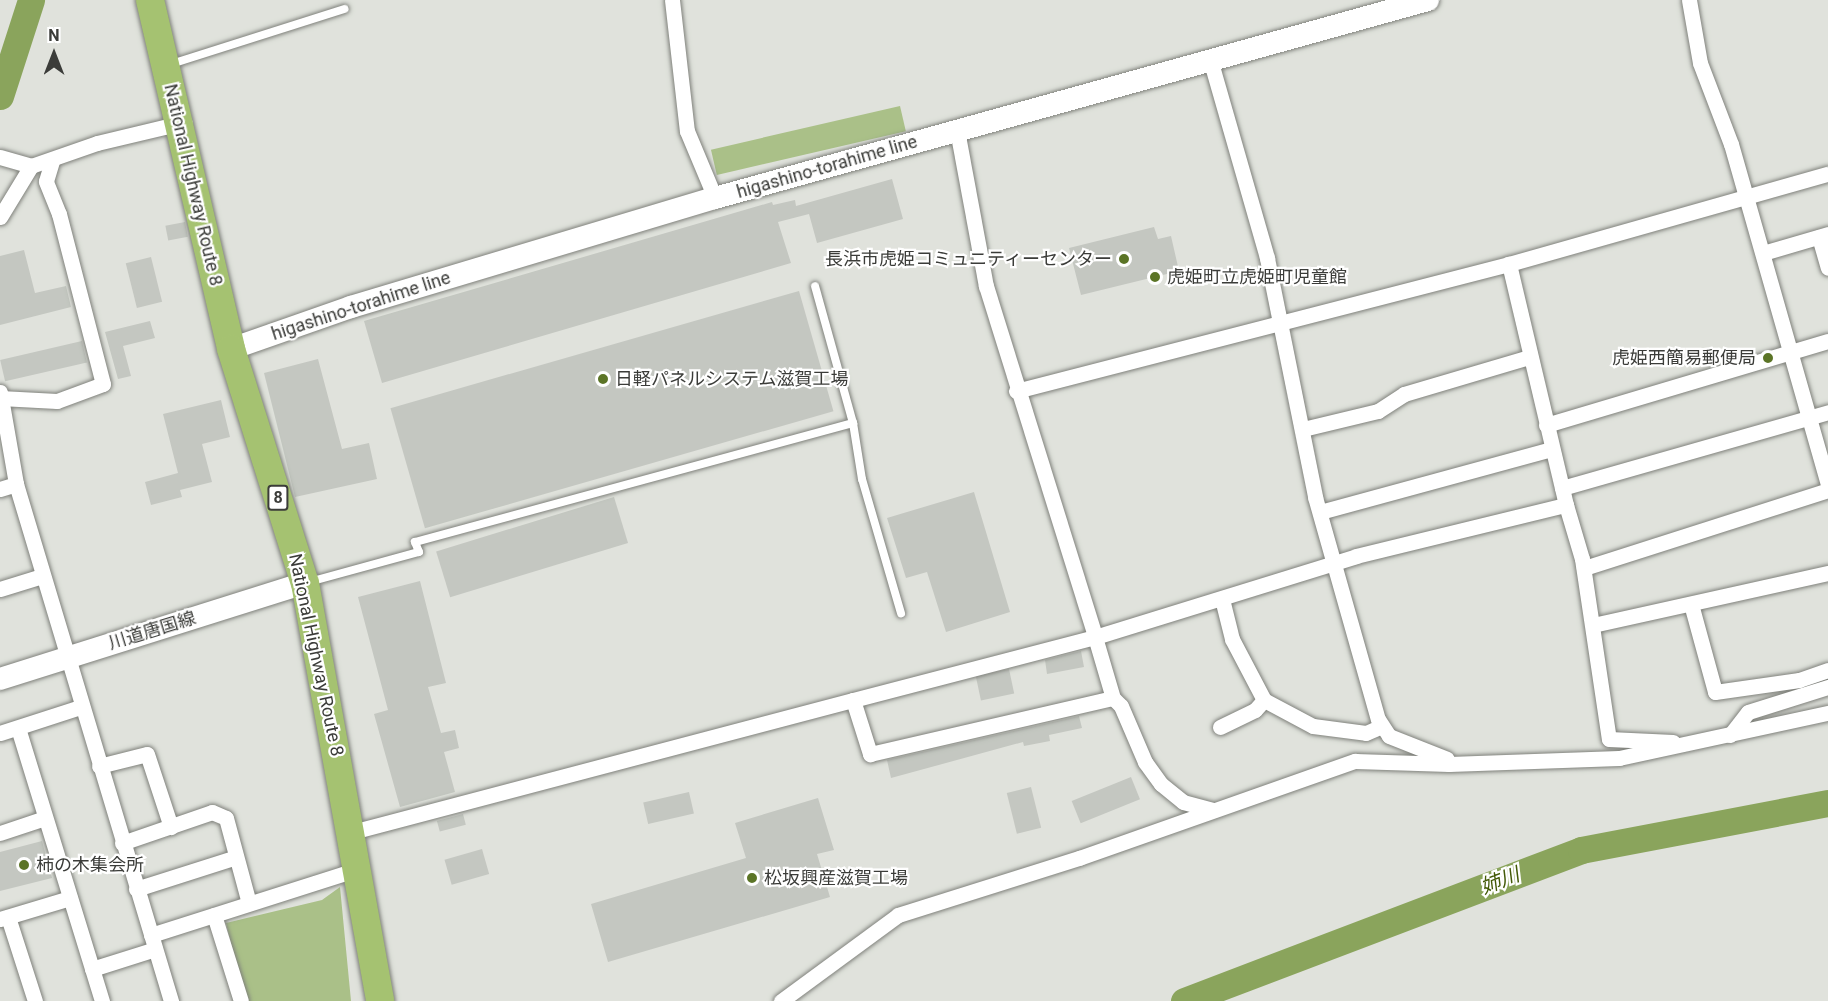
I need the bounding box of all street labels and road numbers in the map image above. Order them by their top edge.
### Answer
street label: National Highway Route 8 [159,82,227,288]
street label: higashino-torahime line [734,131,920,203]
street label: higashino-torahime line [269,267,453,345]
road number: 8 [266,485,290,511]
street label: National Highway Route 8 [284,552,348,758]
street label: 川道唐国線 [106,608,198,654]

